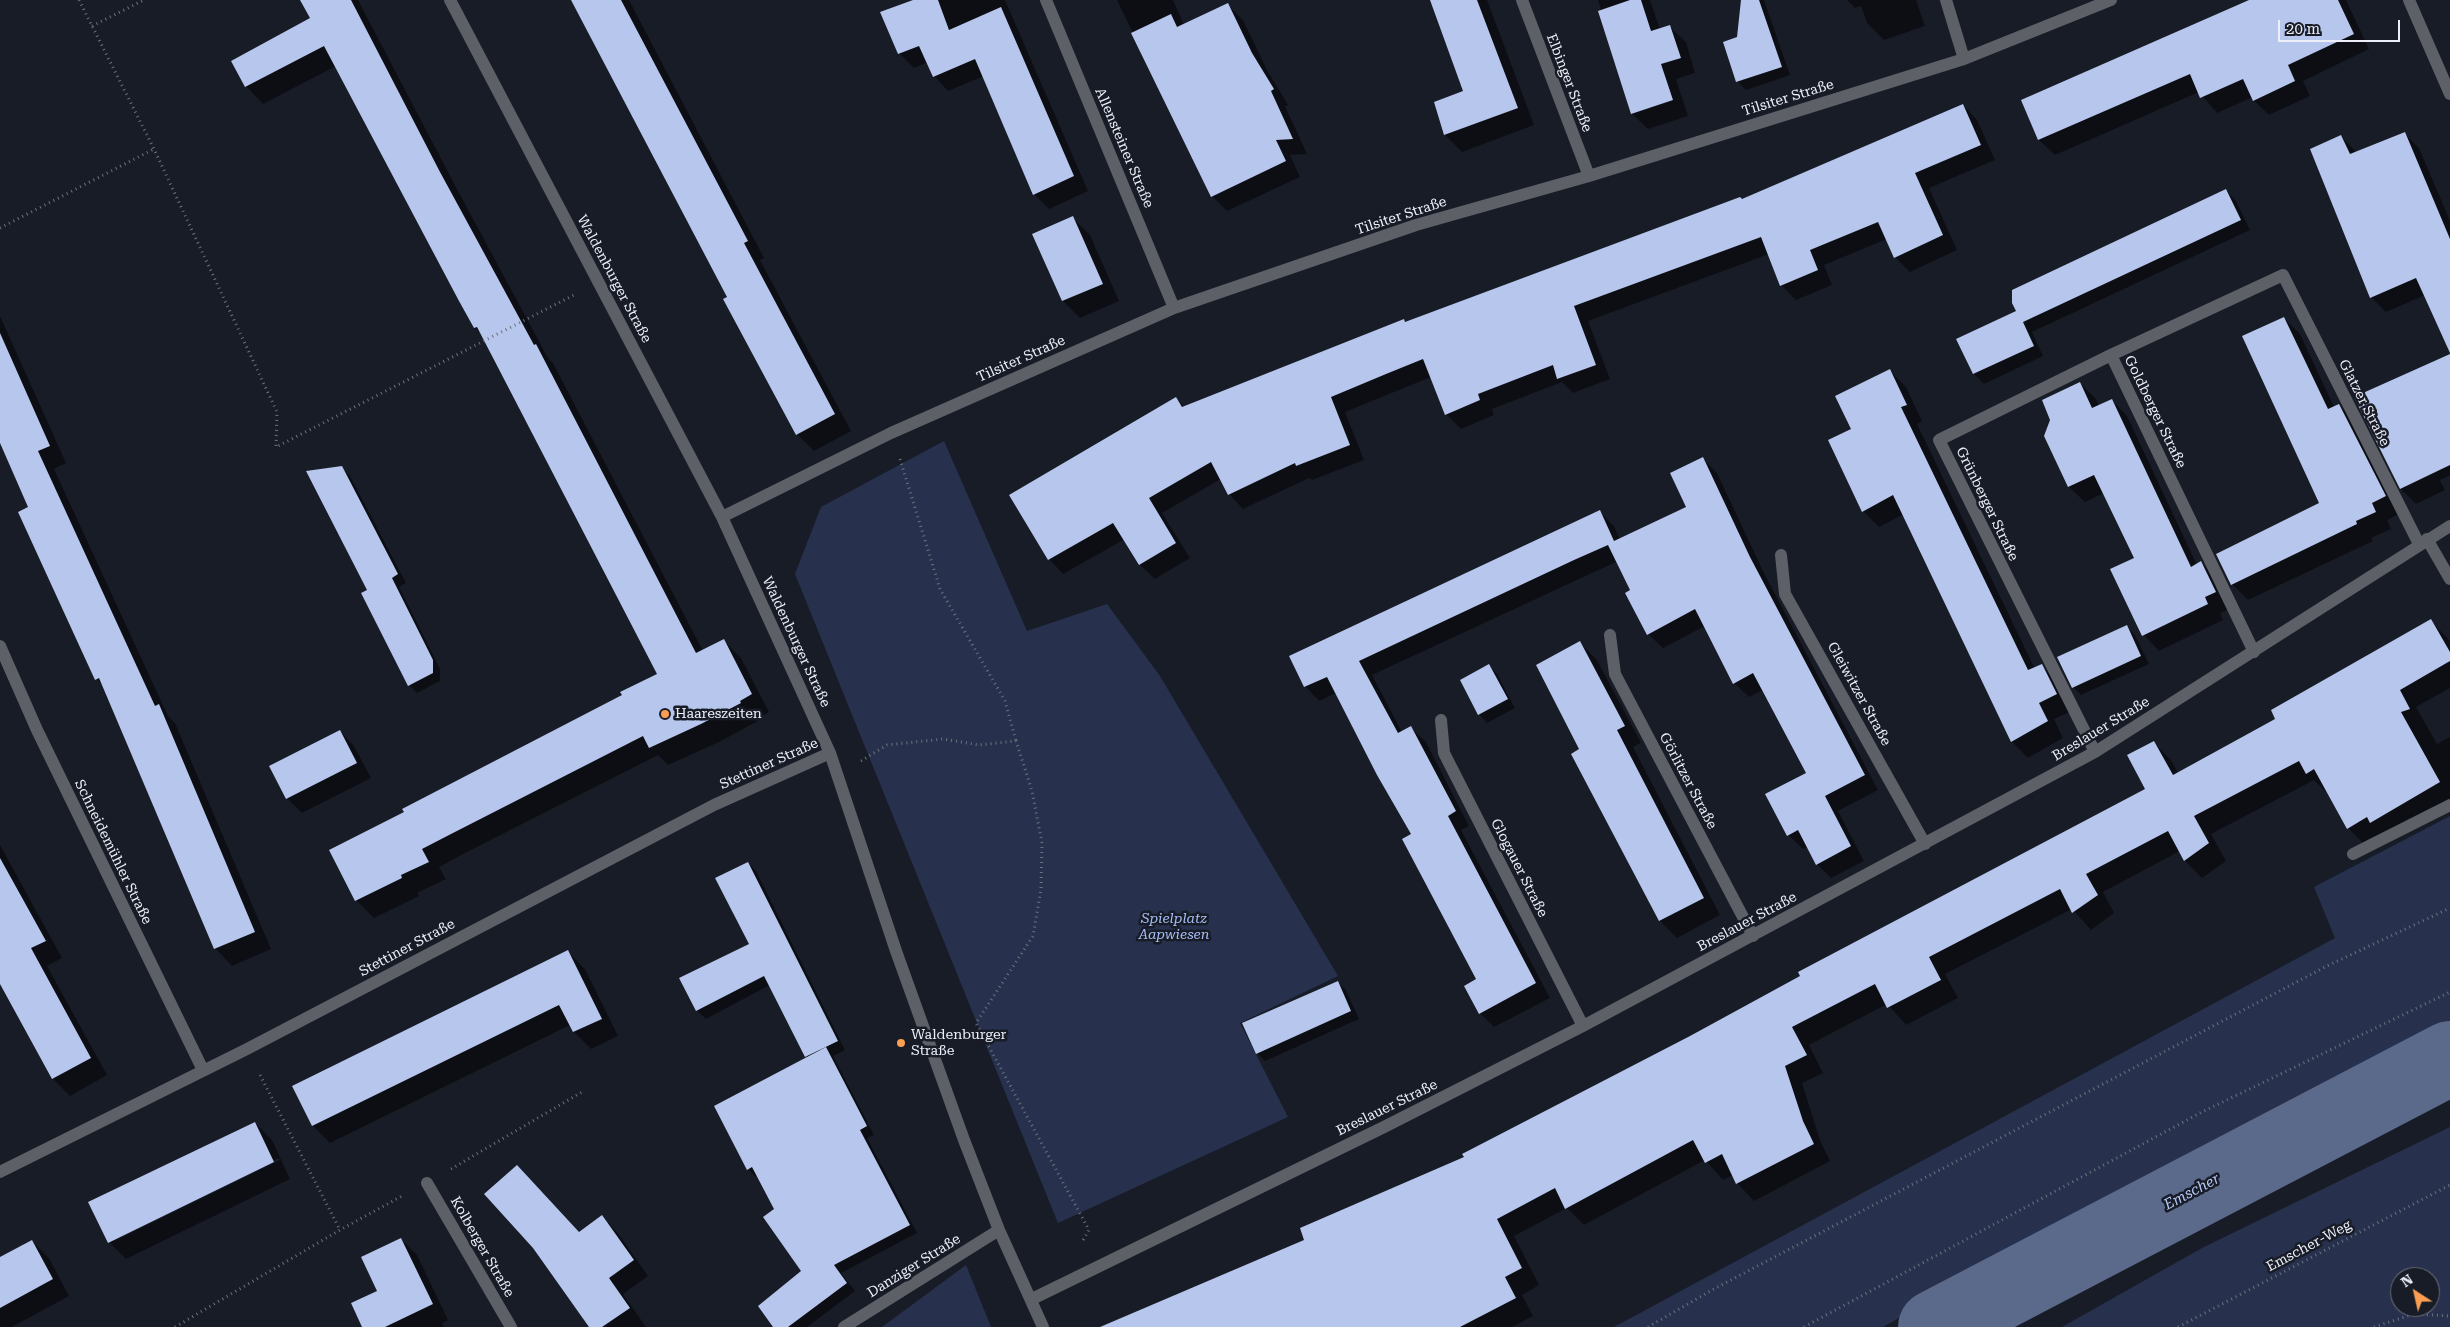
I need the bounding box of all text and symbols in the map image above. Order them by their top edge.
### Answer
scale bar [2280,10,2402,42]
text: 20 m [2286,20,2320,38]
street label: Elbinger Straße [1543,31,1595,135]
street label: Tilsiter Straße [1740,76,1836,120]
street label: Allensteiner Straße [1091,85,1157,211]
street label: Tilsiter Straße [1353,193,1449,239]
street label: Waldenburger Straße [573,212,655,346]
street label: Tilsiter Straße [974,332,1068,386]
street label: Goldberger Straße [2120,353,2190,471]
street label: Glatzer Straße [2335,357,2393,449]
street label: Grünberger Straße [1952,444,2022,564]
street label: Waldenburger Straße [758,574,834,710]
street label: Gleiwitzer Straße [1824,639,1894,749]
street label: Breslauer Straße [2049,693,2153,765]
place label: Haareszeiten [675,706,762,722]
marker: Haareszeiten [659,708,671,720]
street label: Görlitzer Straße [1656,730,1720,832]
street label: Stettiner Straße [717,735,821,793]
street label: Schneidemühler Straße [71,777,155,927]
street label: Glogauer Straße [1487,816,1551,920]
street label: Breslauer Straße [1694,889,1800,955]
park label: Spielplatz Aapwiesen [1139,911,1209,944]
street label: Stettiner Straße [356,916,458,980]
place label: Waldenburger Straße [911,1027,1006,1060]
marker: Waldenburger Straße [895,1037,907,1049]
street label: Breslauer Straße [1334,1076,1440,1140]
water label: Emscher [2161,1170,2223,1214]
street label: Kolberger Straße [446,1194,518,1300]
street label: Emscher-Weg [2264,1217,2354,1275]
street label: Danziger Straße [864,1231,964,1301]
north arrow [2390,1267,2440,1317]
text: N [2398,1271,2416,1290]

